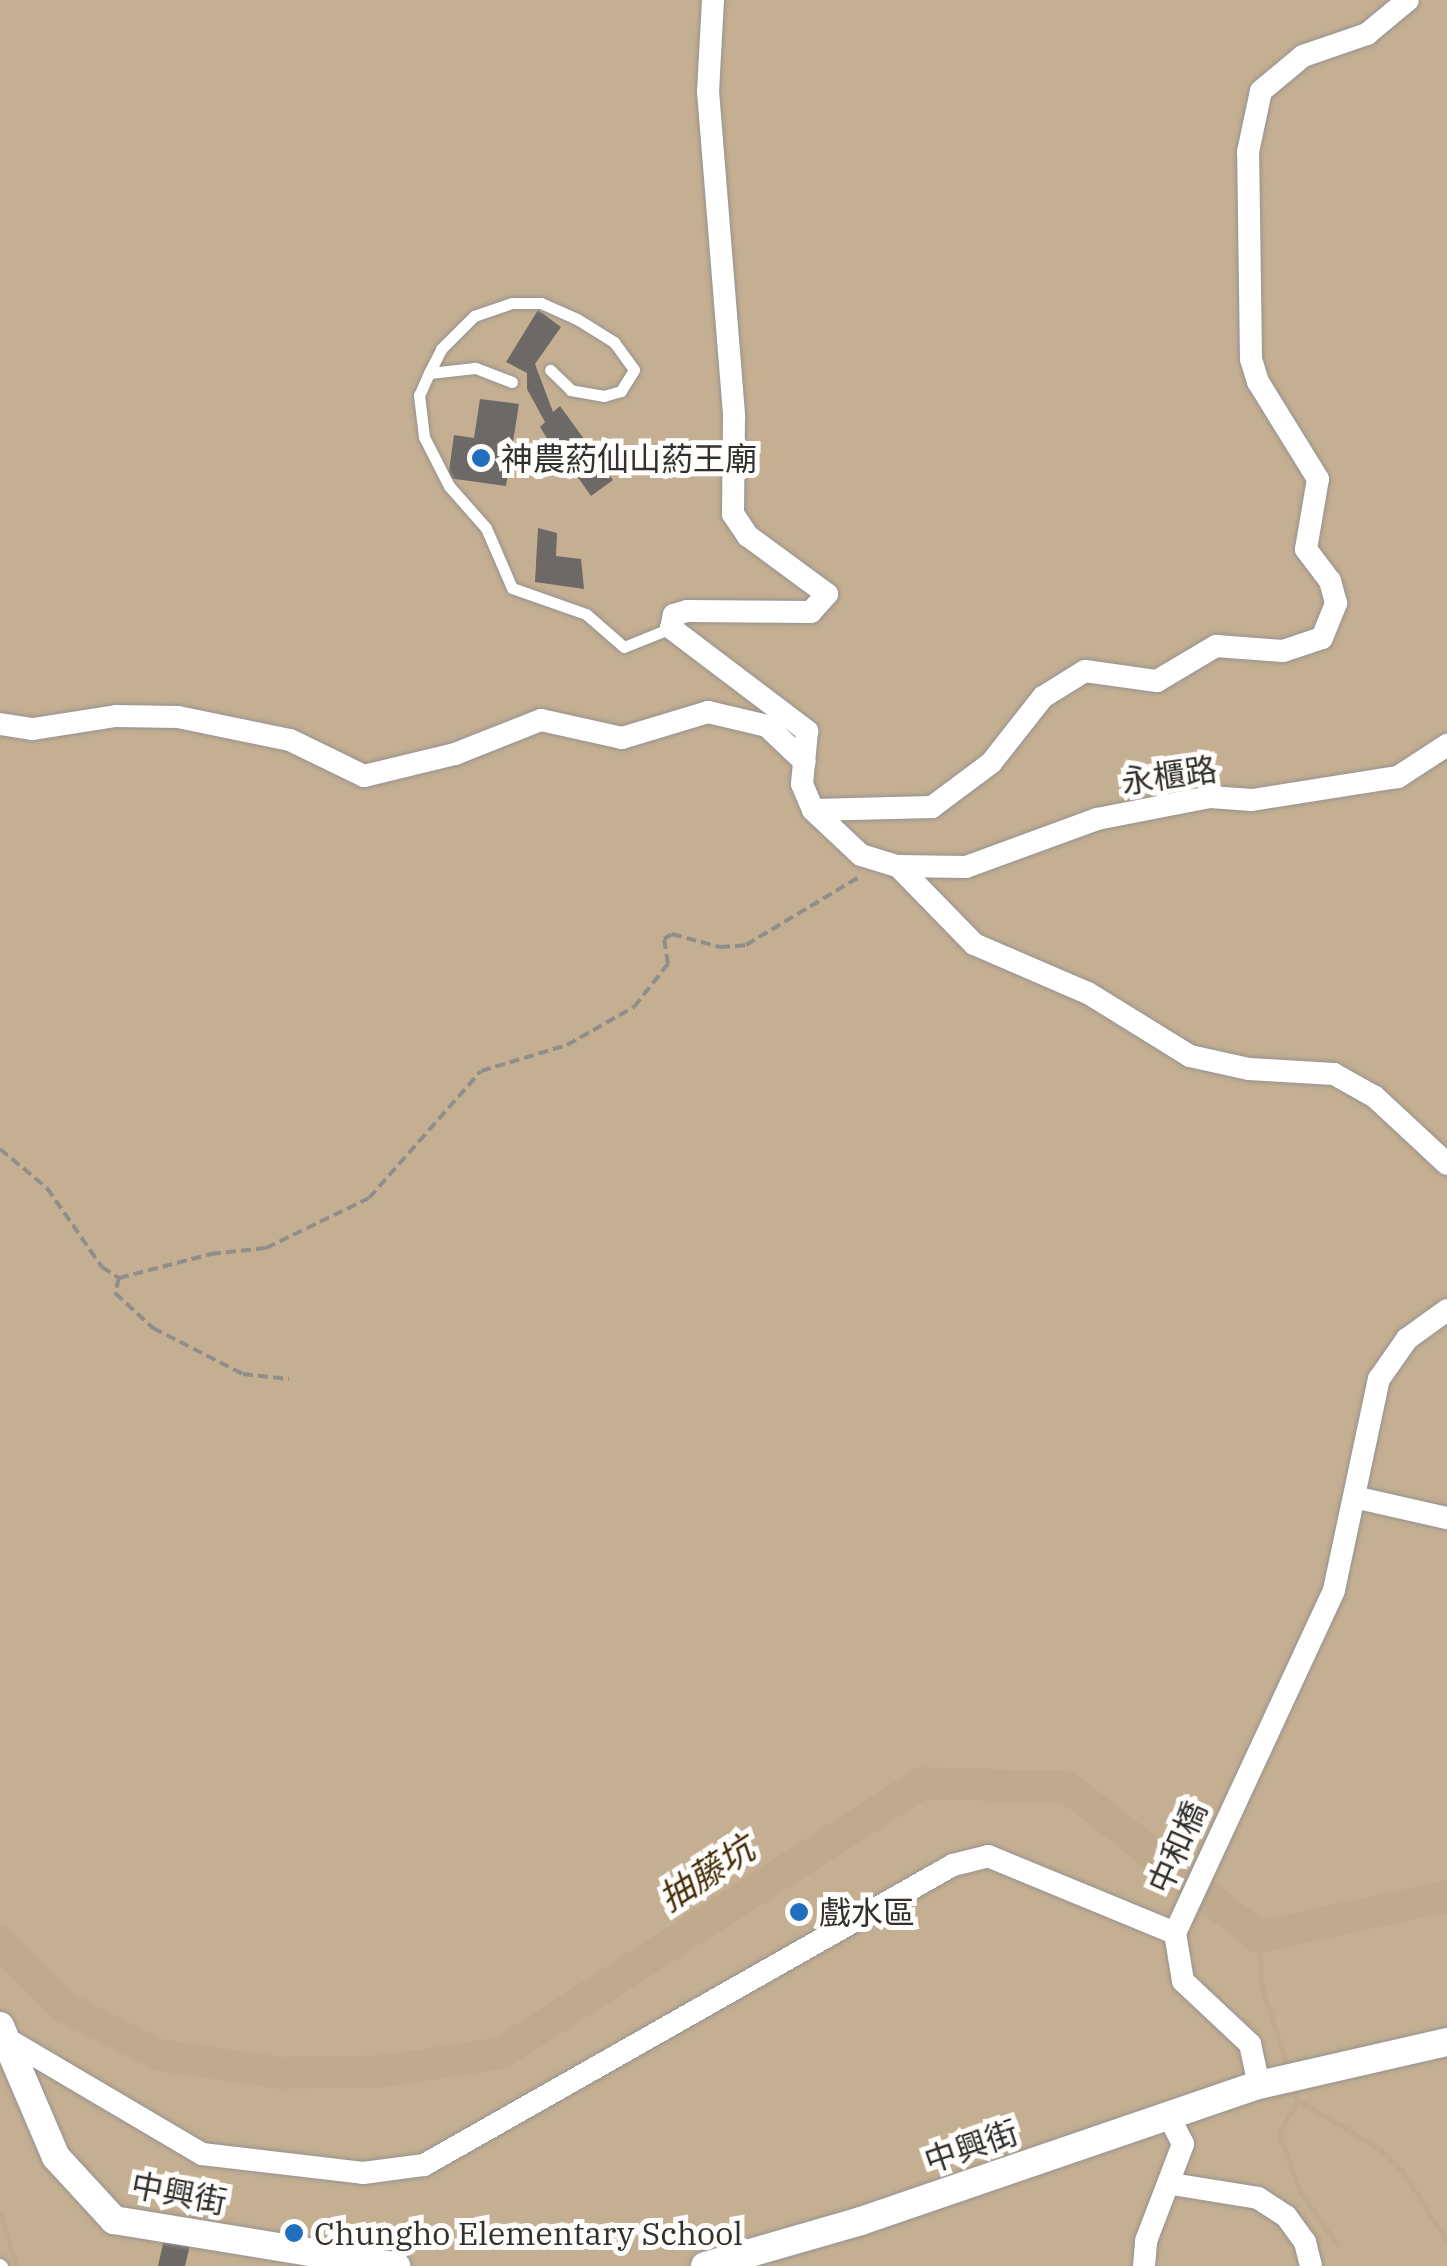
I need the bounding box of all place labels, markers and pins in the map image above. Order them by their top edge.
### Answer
place label: 神農葯仙山葯王廟 [501,439,757,477]
marker: 神農葯仙山葯王廟 [470,447,492,469]
place label: 戲水區 [819,1893,915,1931]
marker: 戲水區 [788,1901,810,1923]
place label: Chungho Elementary School [314,2214,743,2252]
marker: Chungho Elementary School [283,2222,305,2244]

